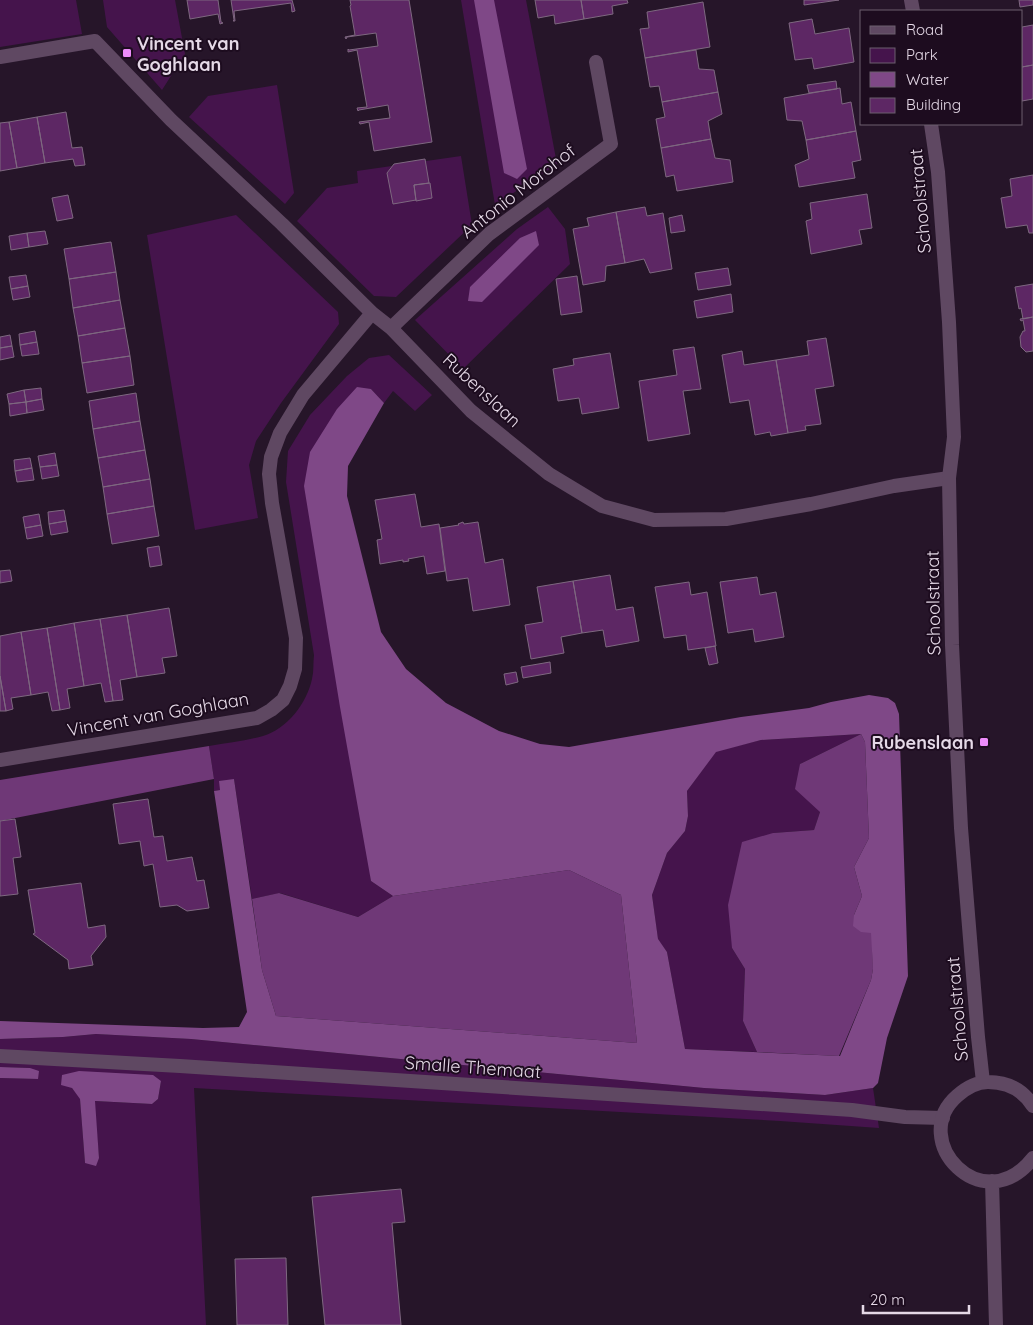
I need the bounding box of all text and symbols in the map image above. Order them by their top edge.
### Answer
legend [860,10,1023,125]
text: Road [906,20,943,39]
place label: Vincent van Goghlaan [137,32,239,76]
text: Park [906,45,938,64]
marker: Vincent van Goghlaan [121,47,133,59]
text: Water [906,70,949,89]
text: Building [906,95,961,114]
street label: Antonio Morohof [456,139,581,243]
street label: Schoolstraat [904,148,936,254]
street label: Rubenslaan [438,348,526,432]
street label: Schoolstraat [921,550,945,656]
street label: Vincent van Goghlaan [65,687,251,741]
place label: Rubenslaan [872,731,974,754]
marker: Rubenslaan [978,736,990,748]
street label: Schoolstraat [941,956,973,1062]
street label: Smalle Themaat [404,1051,542,1083]
scale bar [863,1282,969,1314]
text: 20 m [870,1290,905,1309]

